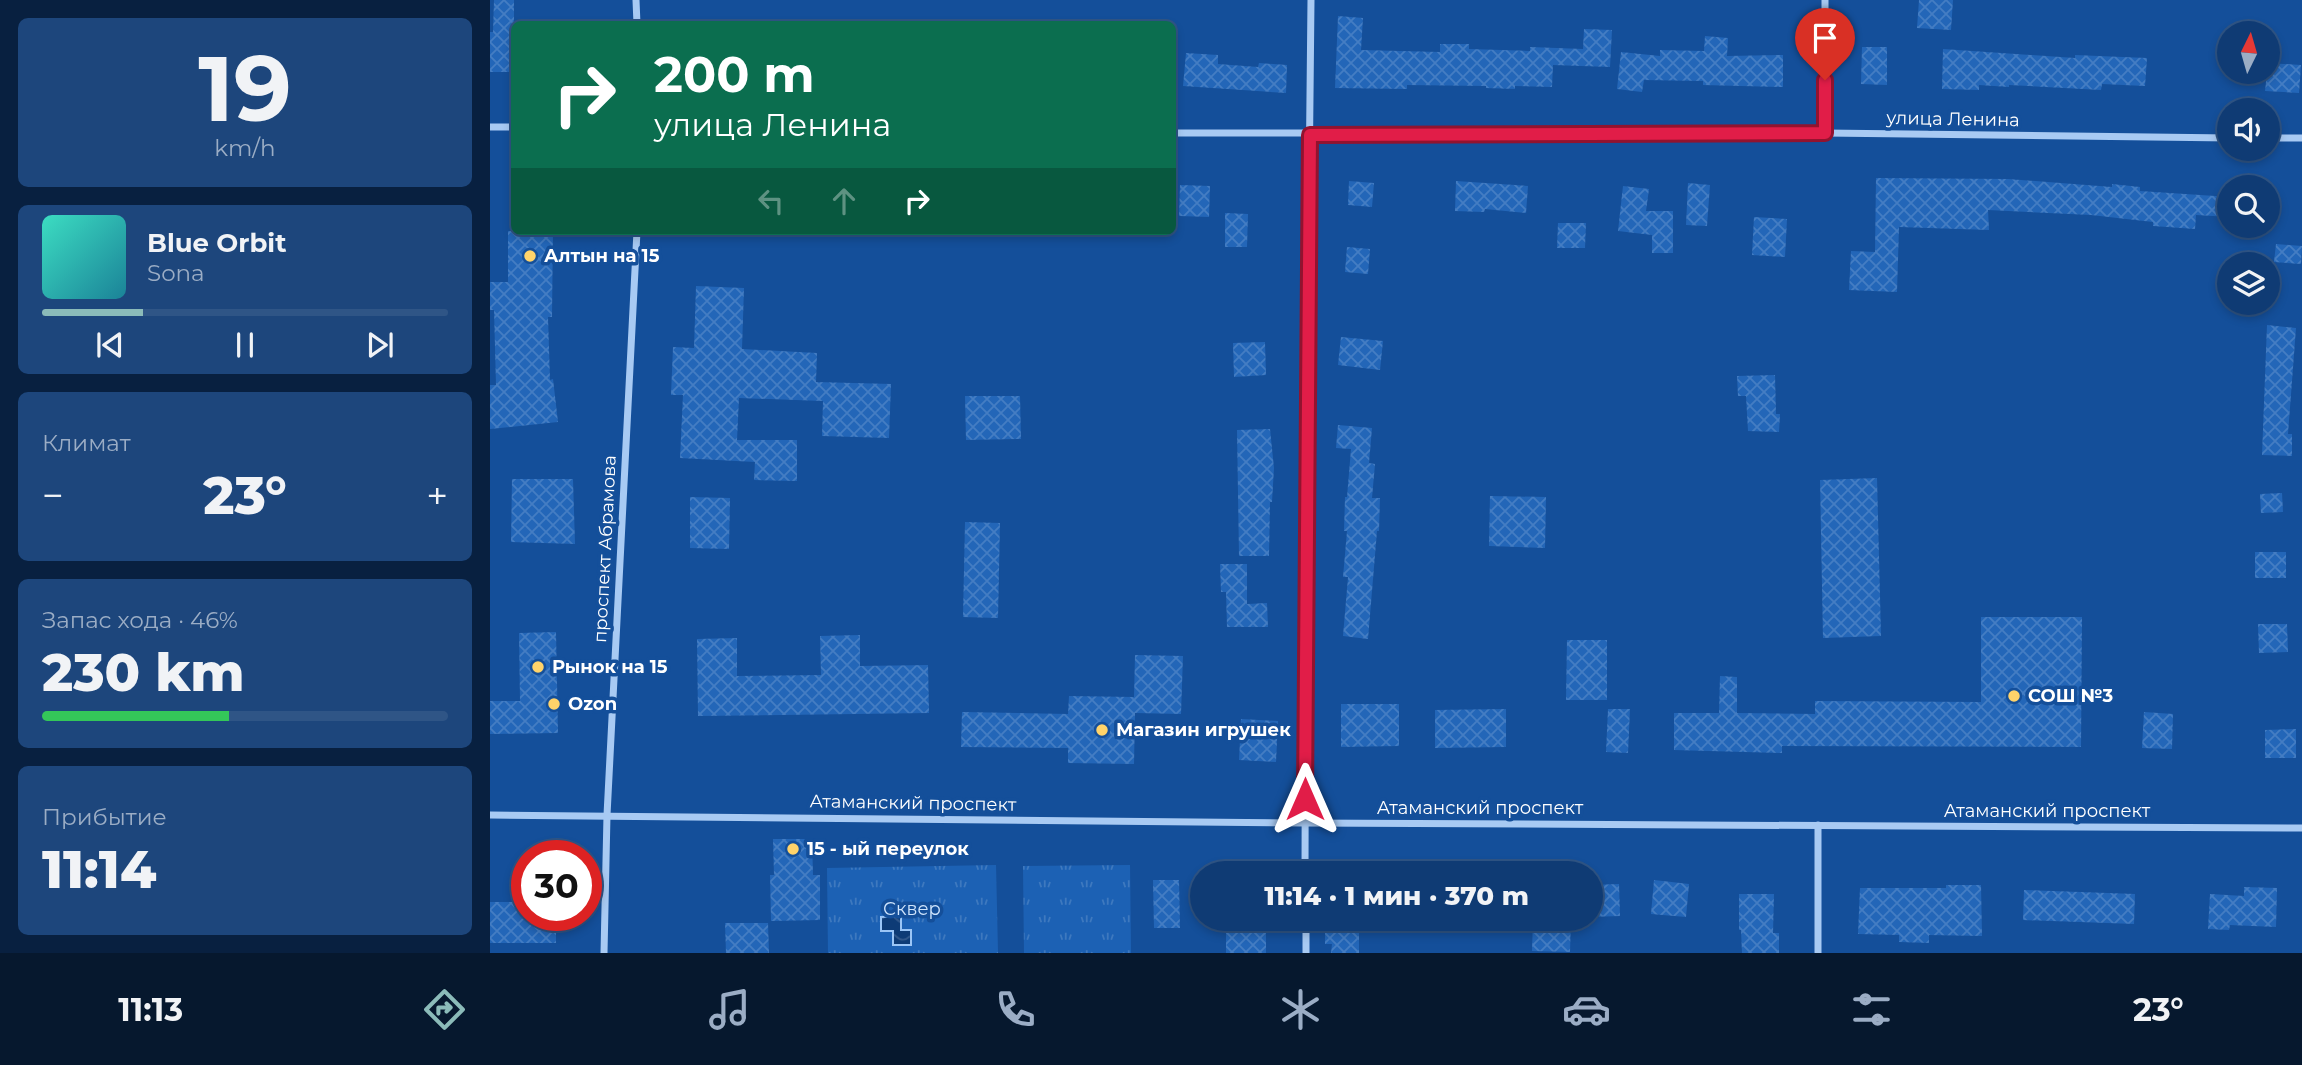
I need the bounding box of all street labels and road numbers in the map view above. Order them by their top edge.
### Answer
street label: улица Ленина [1885,107,2020,131]
street label: проспект Абрамова [589,455,621,643]
street label: Атаманский проспект [810,790,1017,816]
street label: Атаманский проспект [1377,797,1584,819]
street label: Атаманский проспект [1944,800,2151,822]

